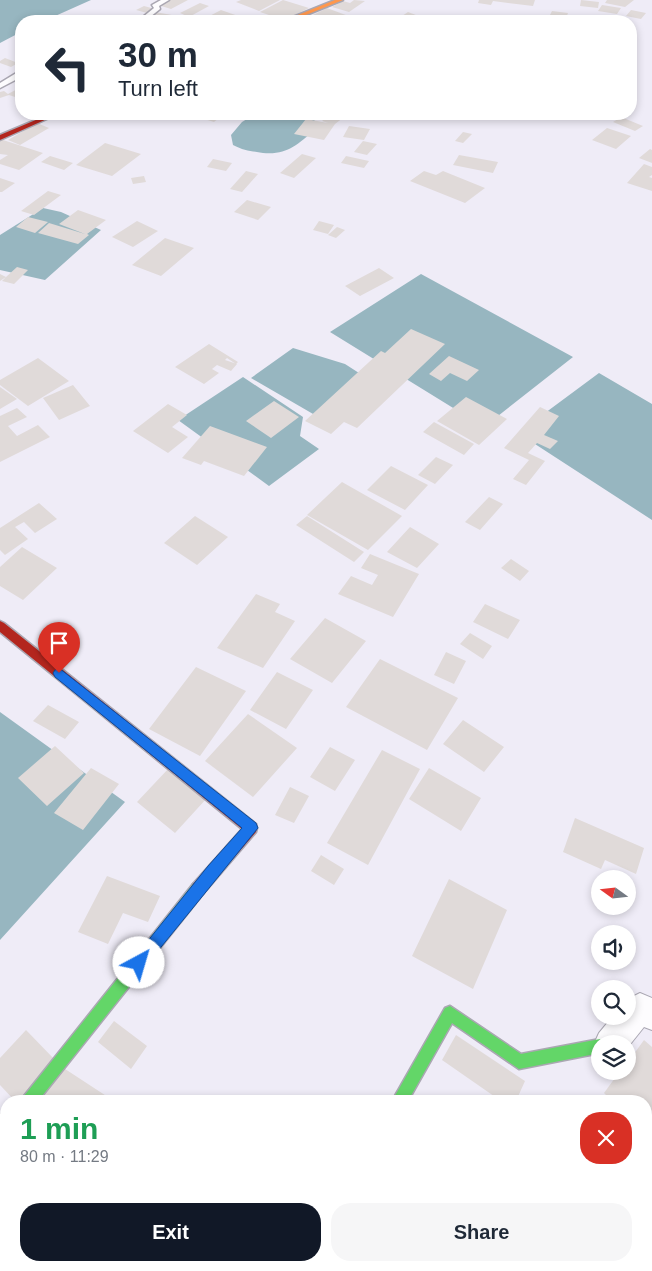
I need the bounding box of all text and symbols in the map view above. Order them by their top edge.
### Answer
icon: left [35,35,100,100]
text: 30 m [118,35,198,74]
text: Turn left [118,76,198,101]
pin [38,622,80,673]
icon: arrive [45,629,73,657]
north arrow [591,870,636,915]
map controls [591,870,636,1080]
button: sound [591,925,636,970]
position arrow [112,936,164,988]
button: search [591,980,636,1025]
button: layers [591,1035,636,1080]
text: 1 min [20,1112,98,1145]
button: close [580,1112,632,1164]
text: 80 m · 11:29 [20,1148,109,1165]
button: Exit [20,1203,321,1261]
button: Share [331,1203,632,1261]

